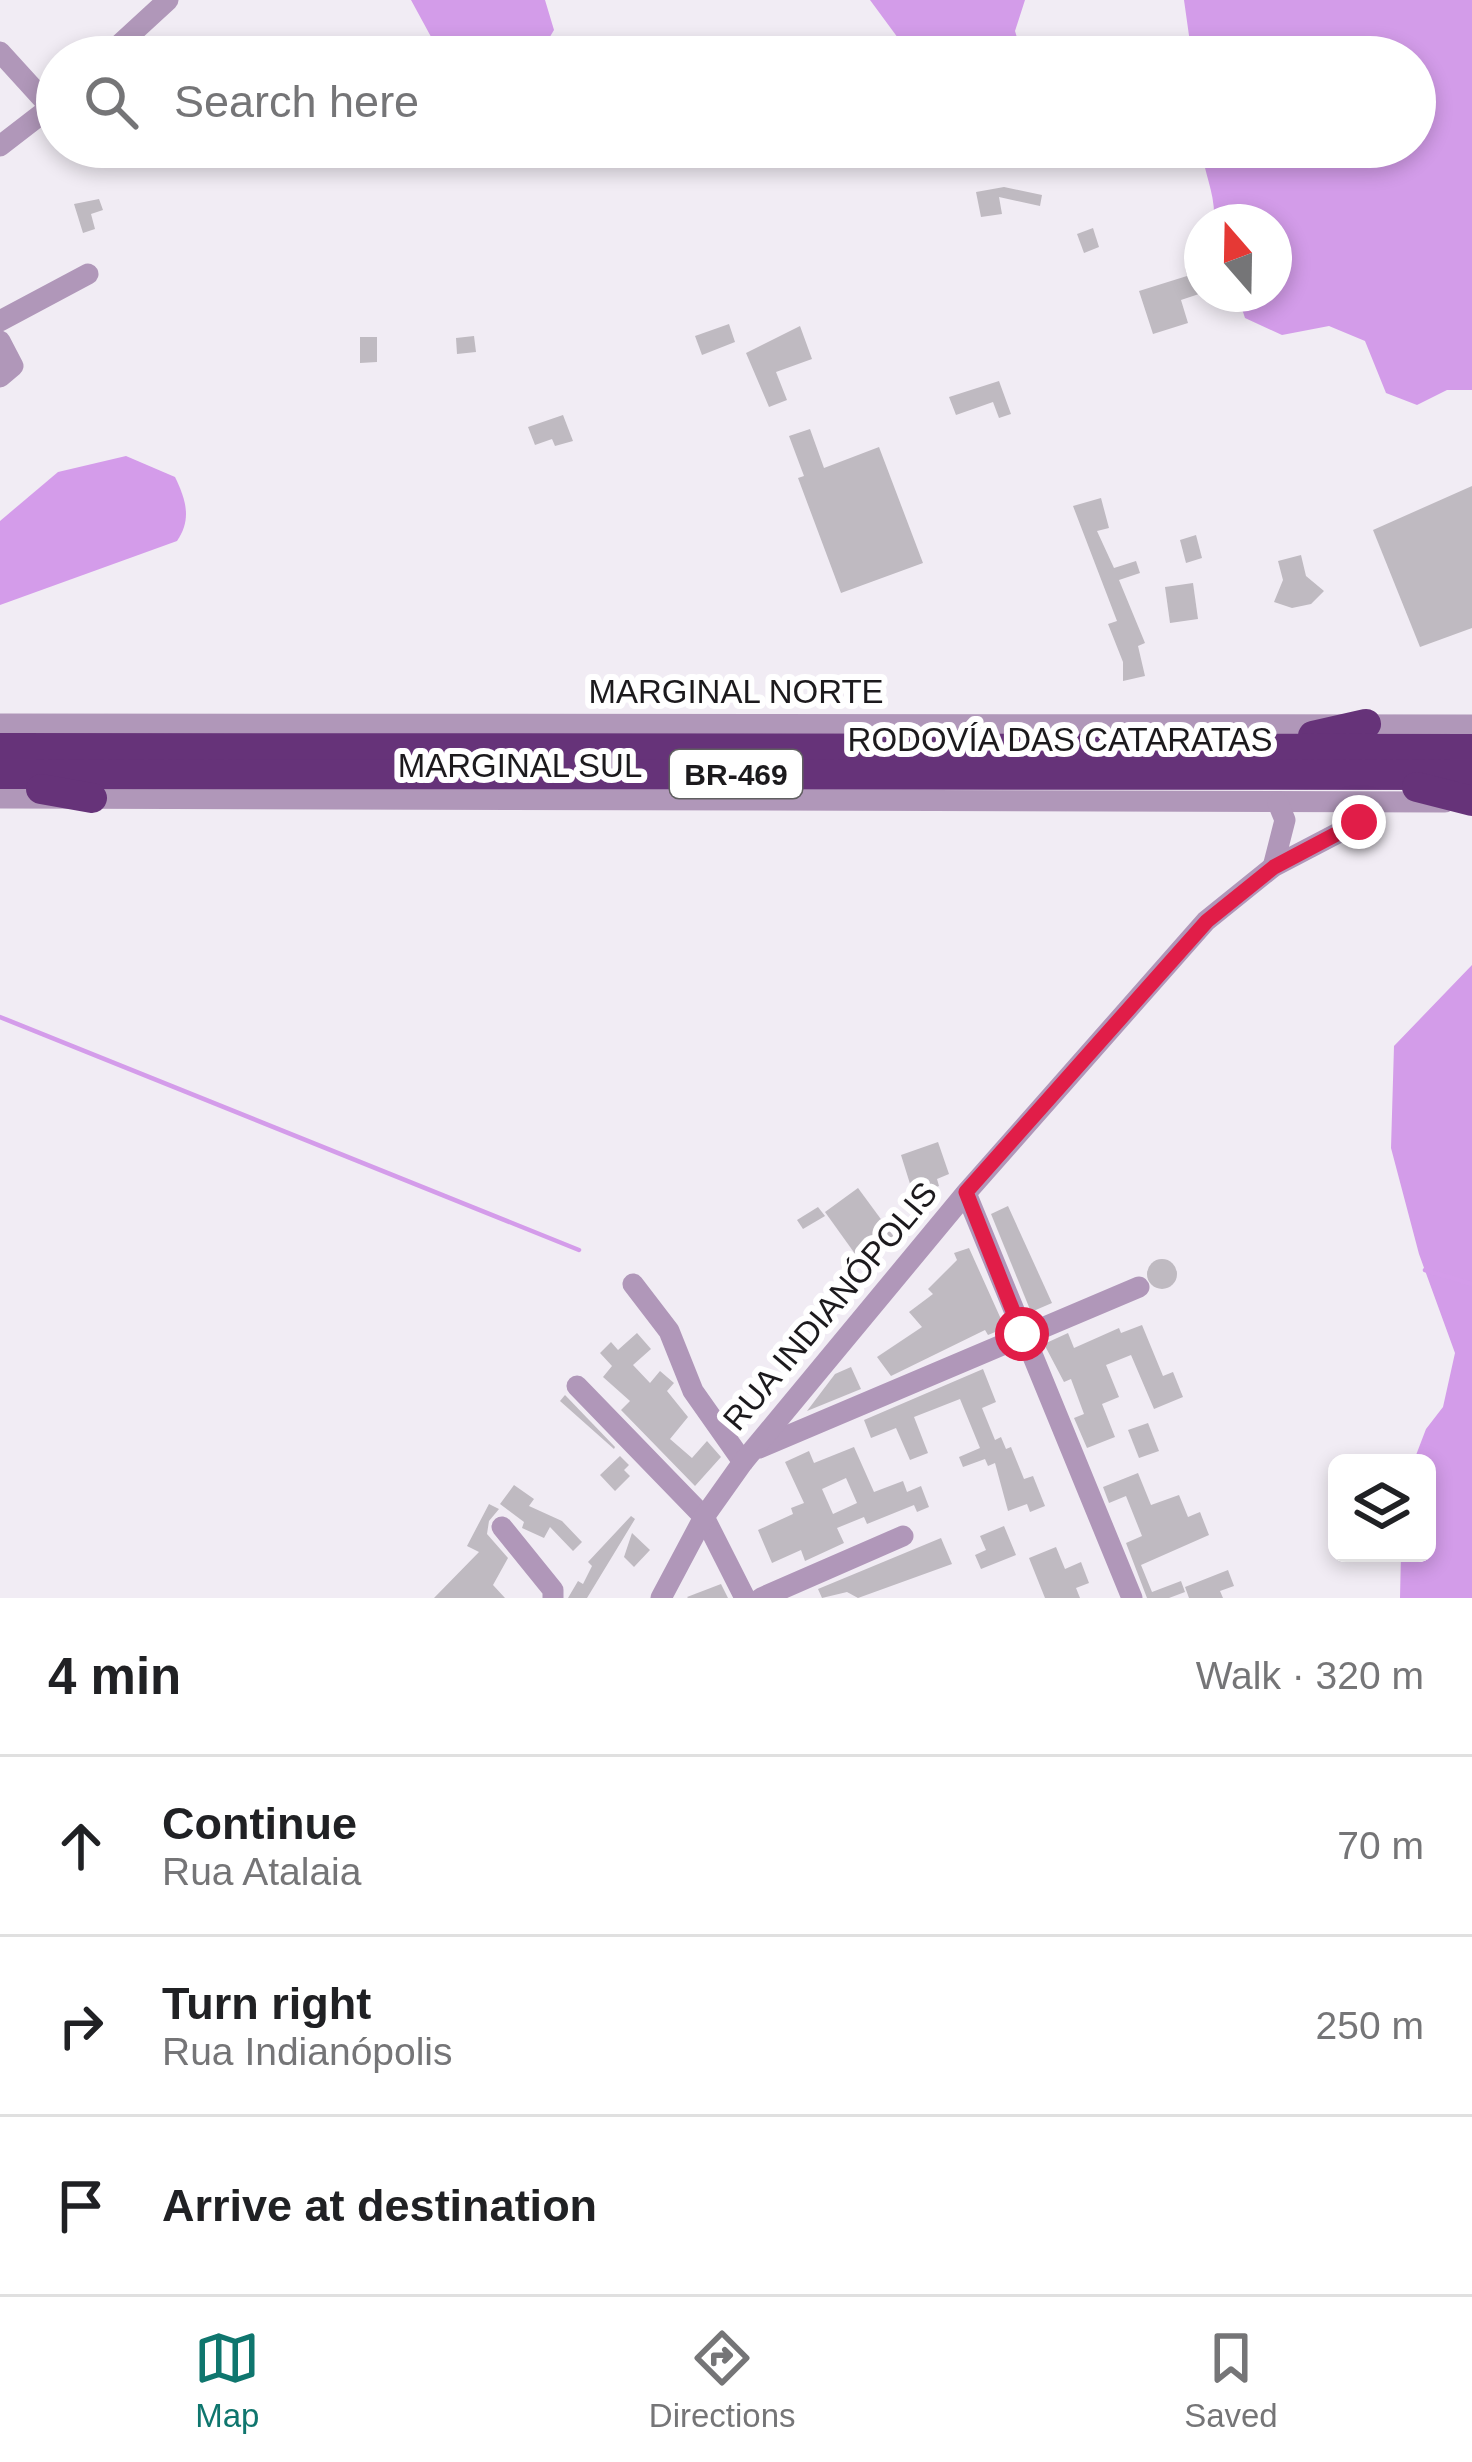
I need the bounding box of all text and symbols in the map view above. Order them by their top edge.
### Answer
search box [36,36,1436,168]
icon: search [78,69,144,135]
text: Search here [174,76,419,127]
north arrow [1184,204,1292,312]
street label: MARGINAL NORTE [588,673,884,710]
street label: RODOVÍA DAS CATARATAS [848,721,1272,758]
street label: MARGINAL SUL [398,747,642,784]
road number: BR-469 [670,750,802,798]
route end [1332,795,1386,849]
street label: RUA INDIANÓPOLIS [716,1175,944,1437]
route start [995,1307,1049,1361]
map controls [1328,1454,1436,1562]
button: layers [1328,1454,1436,1562]
text: 4 min [48,1648,181,1705]
text: Walk · 320 m [1196,1654,1424,1697]
text: Continue [162,1798,357,1849]
icon: ahead [48,1813,114,1879]
text: 70 m [1337,1824,1424,1867]
text: Rua Atalaia [162,1850,361,1893]
text: Turn right [162,1978,371,2029]
icon: right [48,1993,114,2059]
text: 250 m [1316,2004,1424,2047]
text: Rua Indianópolis [162,2030,453,2073]
icon: arrive [48,2173,114,2239]
text: Arrive at destination [162,2180,597,2231]
tab: Map [194,2325,260,2435]
tab: Directions [649,2325,796,2435]
tab: Saved [1184,2325,1278,2435]

